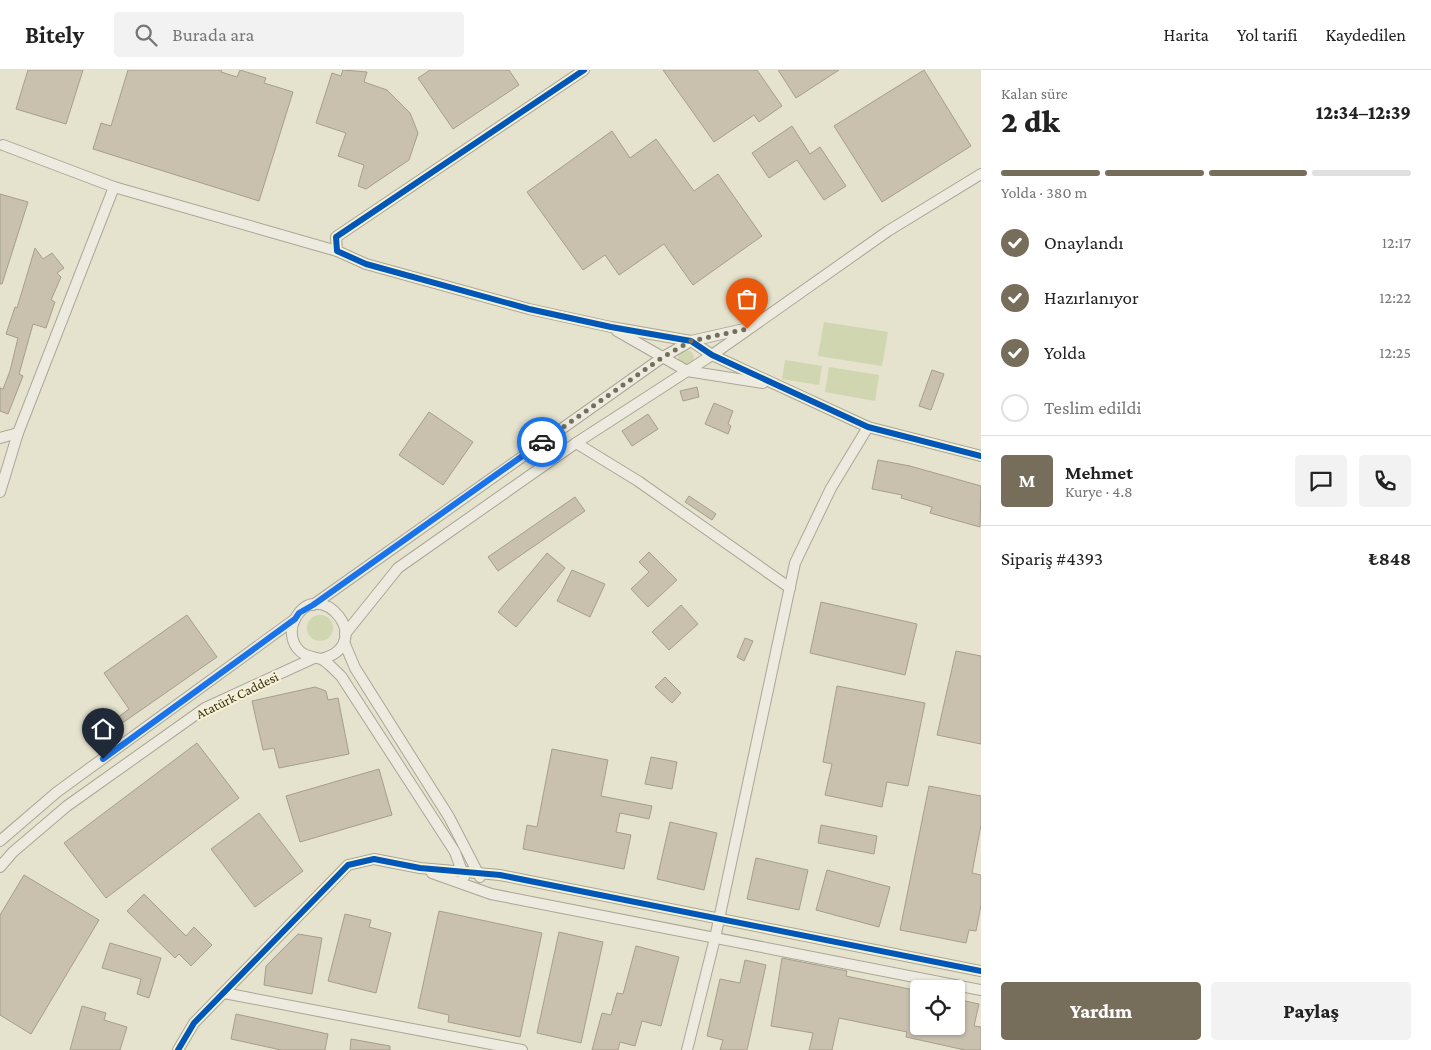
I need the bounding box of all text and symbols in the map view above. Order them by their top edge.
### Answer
search box [114,12,464,57]
text: Bitely [25,21,84,48]
icon: search [132,21,160,49]
text: Burada ara [172,24,254,45]
text: Harita [1163,25,1209,45]
text: Yol tarifi [1237,25,1298,45]
text: Kaydedilen [1326,25,1406,45]
text: Kalan süre [1001,85,1068,102]
text: 12:34–12:39 [1316,102,1411,123]
text: 2 dk [1001,103,1060,139]
text: Yolda · 380 m [1001,184,1087,201]
icon: check [1001,229,1029,257]
text: Onaylandı [1044,232,1123,253]
text: 12:17 [1382,234,1411,251]
pin [726,278,768,329]
icon: check [1001,284,1029,312]
icon: bag [733,285,761,313]
text: Hazırlanıyor [1044,287,1139,308]
text: 12:22 [1379,289,1411,306]
icon: check [1001,339,1029,367]
text: Yolda [1044,342,1086,363]
text: 12:25 [1379,344,1411,361]
text: Teslim edildi [1044,397,1142,418]
courier [517,417,567,467]
icon: car [528,428,556,456]
button: chat [1295,455,1347,507]
button: phone [1359,455,1411,507]
text: Mehmet [1065,462,1133,483]
text: M [1019,470,1035,491]
text: Kurye · 4.8 [1065,483,1133,500]
text: Sipariş #4393 [1001,548,1103,569]
text: ₺848 [1369,548,1411,569]
street label: Atatürk Caddesi [193,668,281,722]
pin [82,708,124,759]
icon: home [89,715,117,743]
map controls [910,980,965,1035]
button: locate [910,980,965,1035]
button: Yardım [1001,982,1201,1040]
button: Paylaş [1211,982,1411,1040]

